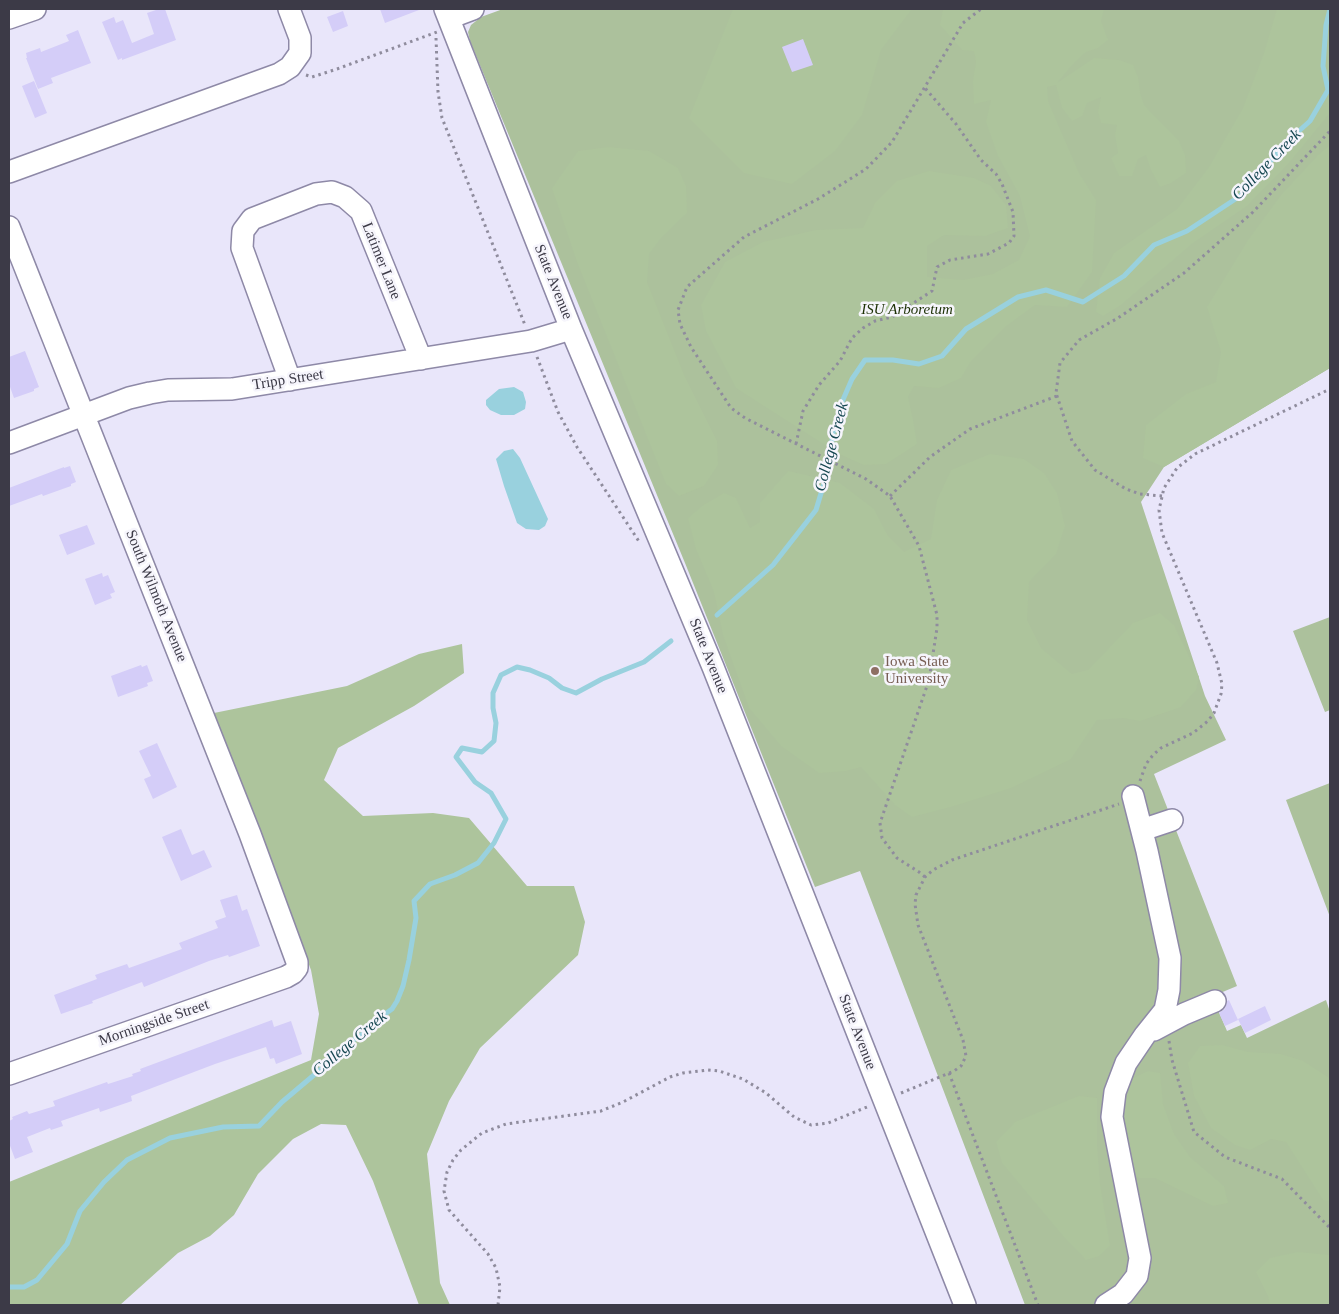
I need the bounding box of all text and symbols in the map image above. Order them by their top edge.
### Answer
water label: College Creek [1228,125,1306,205]
street label: Latimer Lane [357,220,405,302]
street label: State Avenue [530,242,576,322]
park label: ISU Arboretum [861,301,953,319]
street label: Tripp Street [251,366,325,394]
water label: College Creek [811,400,853,494]
street label: South Wilmoth Avenue [121,527,191,665]
street label: State Avenue [685,616,731,696]
place label: Iowa State University [885,653,949,688]
marker: Iowa State University [869,665,881,677]
street label: State Avenue [834,992,880,1072]
street label: Morningside Street [97,996,211,1050]
water label: College Creek [309,1007,391,1081]

